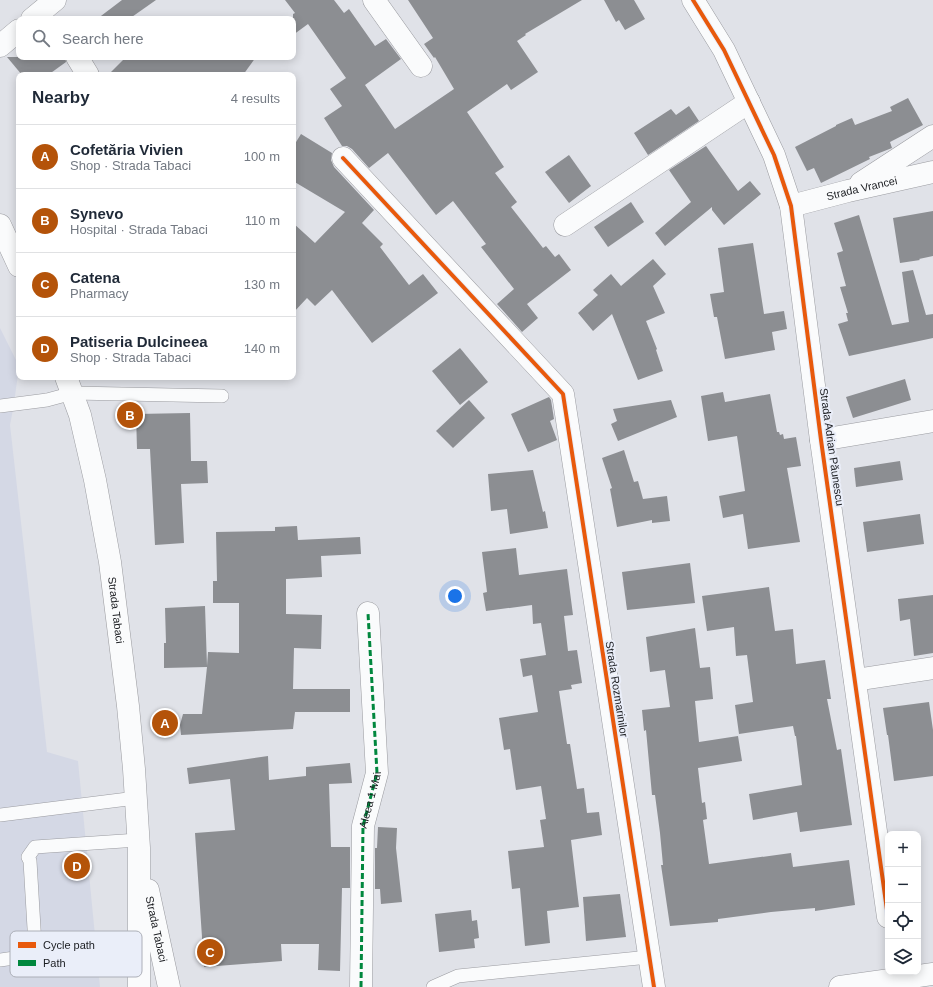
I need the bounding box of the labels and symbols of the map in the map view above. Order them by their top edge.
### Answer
street label: Strada Vrancei [825,174,898,202]
street label: Strada Adrian Păunescu [818,387,846,507]
pin: B [117,400,143,430]
street label: Strada Tabaci [106,576,126,644]
your location [445,586,465,606]
street label: Strada Rozmarinilor [603,640,631,738]
pin: A [152,708,178,738]
street label: Aleea 1 Mai [357,771,383,830]
pin: D [64,851,90,881]
street label: Strada Tabaci [143,895,169,963]
legend [10,931,142,977]
pin: C [197,937,223,967]
text: Cycle path [43,939,95,951]
text: Path [43,957,66,969]

